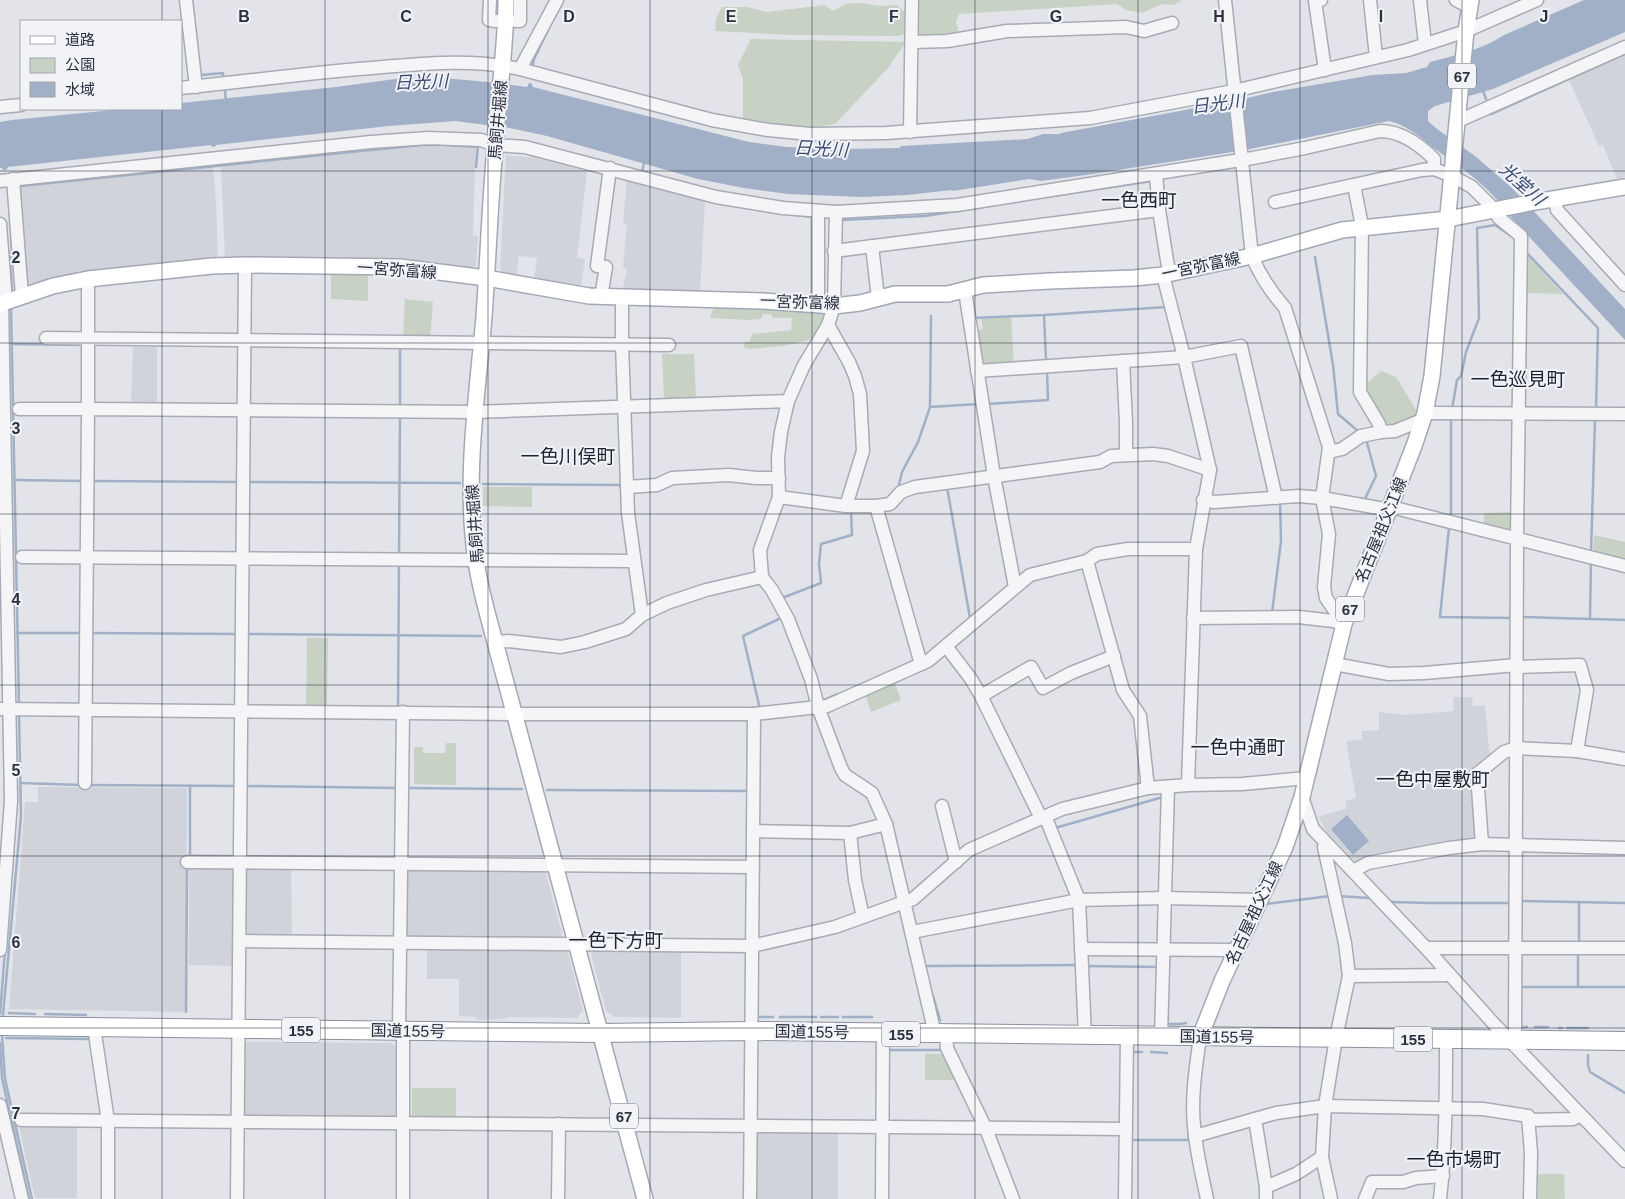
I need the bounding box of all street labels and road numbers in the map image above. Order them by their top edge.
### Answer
road number: 67 [1448,64,1476,88]
street label: 馬飼井堀線 [486,79,510,161]
street label: 一宮弥富線 [1160,249,1242,283]
street label: 一宮弥富線 [356,259,438,281]
street label: 一宮弥富線 [760,292,840,312]
street label: 名古屋祖父江線 [1352,475,1410,585]
street label: 馬飼井堀線 [464,483,486,565]
road number: 67 [1336,596,1364,622]
street label: 名古屋祖父江線 [1223,859,1285,967]
road number: 155 [282,1018,320,1042]
street label: 国道155号 [371,1022,445,1040]
road number: 155 [882,1022,920,1046]
street label: 国道155号 [775,1023,849,1041]
road number: 155 [1394,1026,1432,1052]
street label: 国道155号 [1180,1028,1254,1046]
road number: 67 [610,1104,638,1128]

